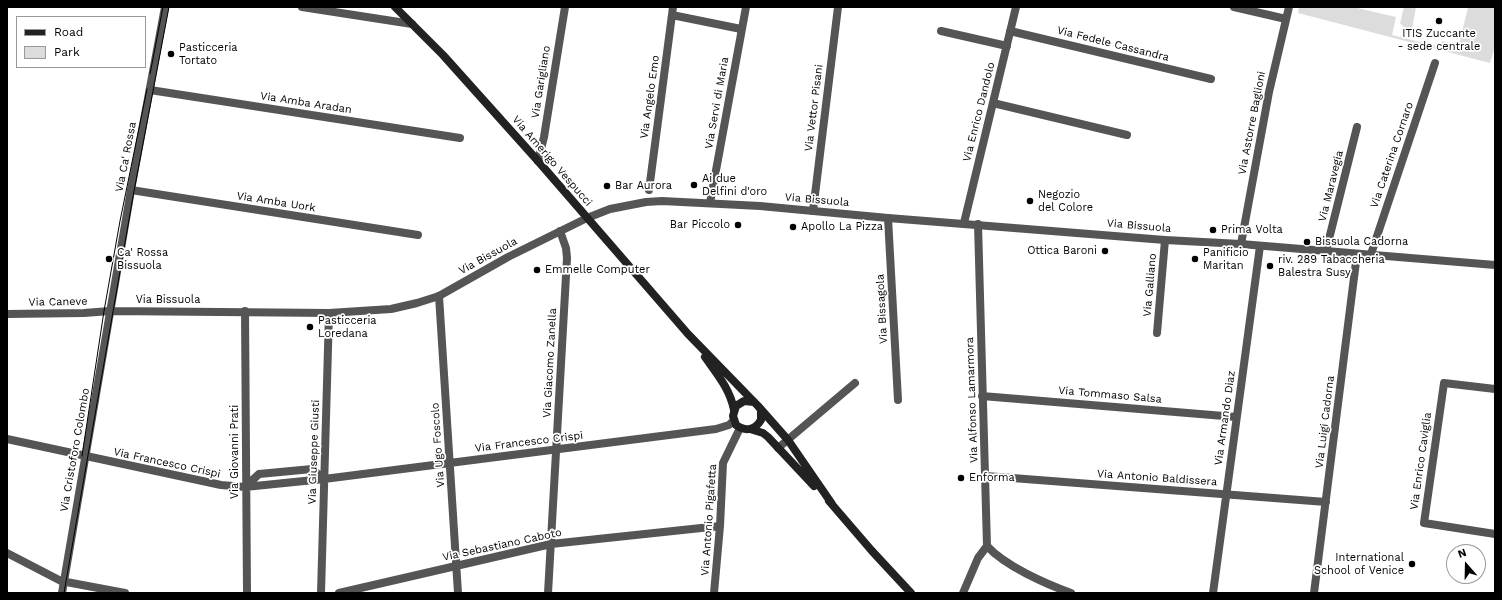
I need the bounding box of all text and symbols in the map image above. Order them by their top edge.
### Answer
legend [16,16,146,68]
marker: ITIS Zuccante - sede centrale [1434,16,1444,26]
street label: Via Fedele Cassandra [1056,24,1170,64]
text: Road [54,25,83,39]
place label: ITIS Zuccante - sede centrale [1398,27,1480,53]
place label: Pasticceria Tortato [179,41,238,67]
text: Park [54,45,80,59]
street label: Via Garigliano [529,45,553,119]
marker: Pasticceria Tortato [166,49,176,59]
street label: Via Angelo Emo [638,54,662,140]
street label: Via Servi di Maria [702,56,732,150]
street label: Via Enrico Dandolo [960,61,998,163]
street label: Via Vettor Pisani [802,64,826,152]
street label: Via Astorre Baglioni [1236,70,1268,176]
street label: Via Amba Aradan [259,89,353,117]
street label: Via Caterina Cornaro [1368,100,1416,210]
street label: Via Amerigo Vespucci [509,113,595,209]
street label: Via Ca' Rossa [113,121,139,193]
street label: Via Maravegia [1316,149,1346,223]
place label: Ai due Delfini d'oro [702,172,767,198]
place label: Bar Aurora [615,179,672,193]
marker: Ai due Delfini d'oro [689,180,699,190]
marker: Bar Aurora [602,181,612,191]
place label: Negozio del Colore [1038,188,1093,214]
street label: Via Amba Uork [236,189,316,215]
street label: Via Bissuola [784,191,850,209]
marker: Negozio del Colore [1025,196,1035,206]
street label: Via Bissuola [1106,217,1172,235]
place label: Bar Piccolo [670,218,730,232]
marker: Bar Piccolo [733,220,743,230]
place label: Apollo La Pizza [801,220,883,234]
marker: Apollo La Pizza [788,222,798,232]
place label: Prima Volta [1221,223,1283,237]
marker: Prima Volta [1208,225,1218,235]
street label: Via Bissuola [457,235,519,277]
place label: Bissuola Cadorna [1315,235,1408,249]
marker: Bissuola Cadorna [1302,237,1312,247]
place label: Ottica Baroni [1027,244,1097,258]
place label: Ca' Rossa Bissuola [117,246,168,272]
marker: Ottica Baroni [1100,246,1110,256]
place label: Panificio Maritan [1203,246,1249,272]
street label: Via Galliano [1141,253,1159,317]
place label: riv. 289 Tabaccheria Balestra Susy [1278,253,1385,279]
marker: Ca' Rossa Bissuola [104,254,114,264]
marker: Panificio Maritan [1190,254,1200,264]
marker: riv. 289 Tabaccheria Balestra Susy [1265,261,1275,271]
place label: Emmelle Computer [545,263,650,277]
marker: Emmelle Computer [532,265,542,275]
street label: Via Bissagola [874,274,890,344]
street label: Via Bissuola [136,293,200,307]
street label: Via Caneve [28,295,88,309]
street label: Via Giacomo Zanella [541,308,559,418]
place label: Pasticceria Loredana [318,314,377,340]
marker: Pasticceria Loredana [305,322,315,332]
street label: Via Alfonso Lamarmora [963,337,981,463]
street label: Via Armando Diaz [1212,370,1238,466]
street label: Via Luigi Cadorna [1313,375,1337,469]
street label: Via Tommaso Salsa [1058,384,1162,406]
street label: Via Cristoforo Colombo [58,387,92,513]
street label: Via Giuseppe Giusti [306,399,322,505]
street label: Via Ugo Foscolo [428,402,448,488]
street label: Via Giovanni Prati [228,405,242,499]
street label: Via Enrico Caviglia [1408,411,1434,511]
street label: Via Francesco Crispi [474,429,584,455]
street label: Via Francesco Crispi [112,445,222,481]
street label: Via Antonio Pigafetta [699,464,719,576]
street label: Via Antonio Baldissera [1096,467,1218,489]
place label: Enforma [969,471,1015,485]
marker: Enforma [956,473,966,483]
street label: Via Sebastiano Caboto [441,526,563,564]
north arrow [1446,544,1486,584]
text: N [1456,546,1468,561]
place label: International School of Venice [1314,551,1404,577]
marker: International School of Venice [1407,559,1417,569]

